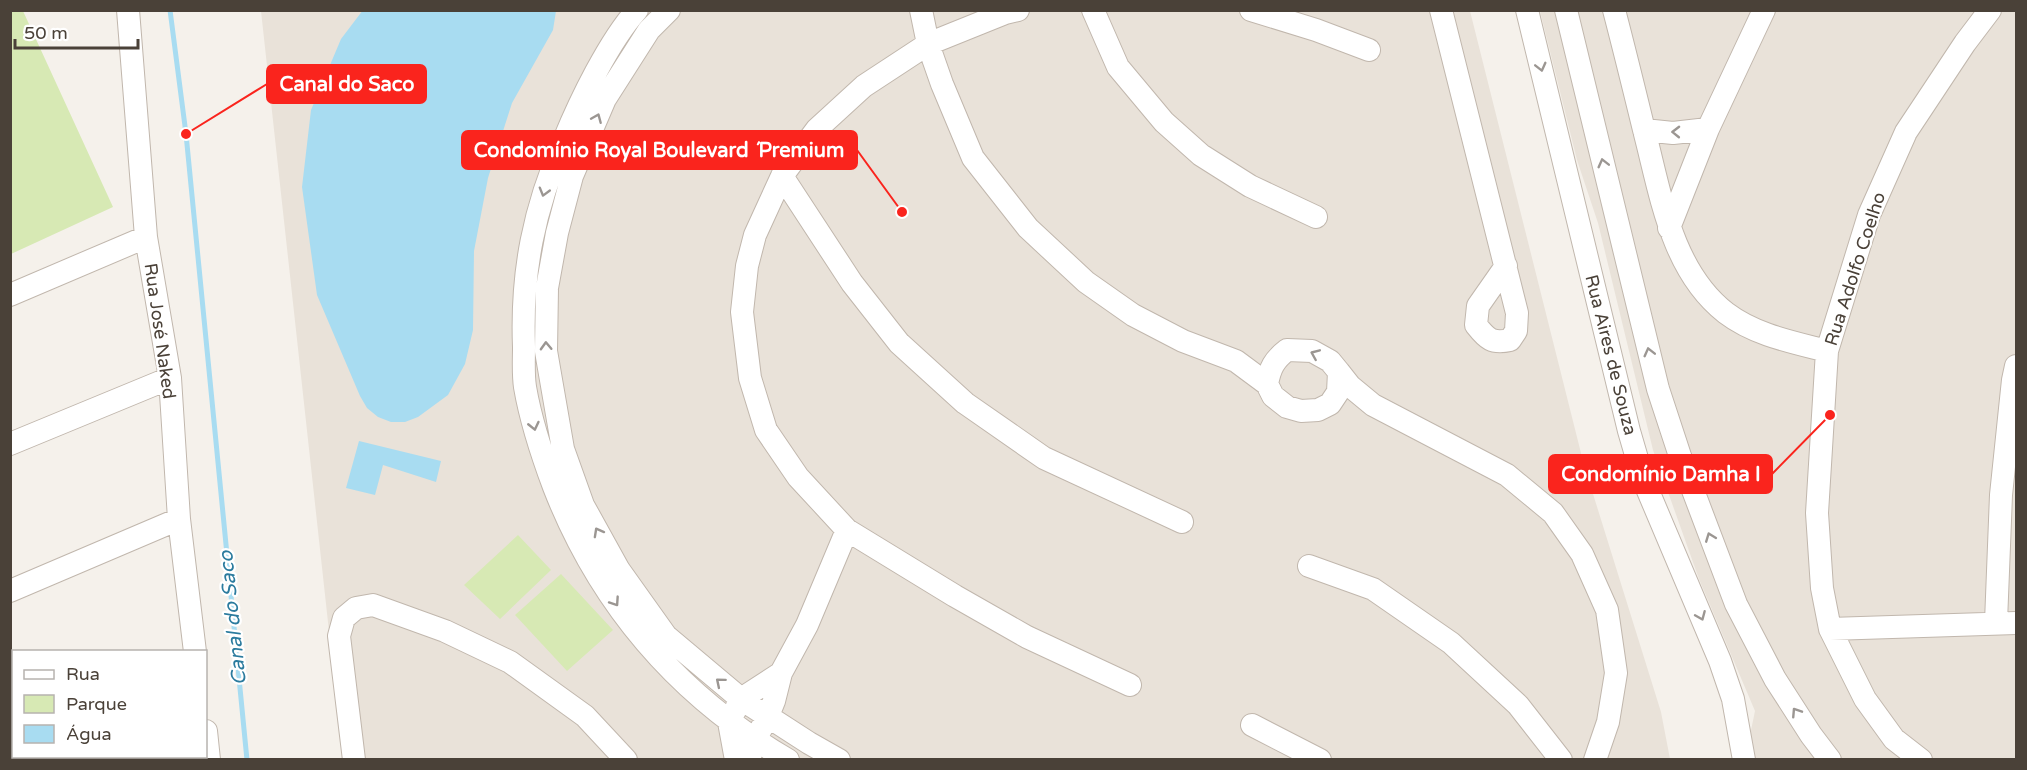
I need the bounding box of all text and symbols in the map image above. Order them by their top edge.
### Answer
scale bar [15,12,138,50]
text: 50 m [24,22,68,44]
one-way arrow [1533,62,1546,72]
callout: Canal do Saco [267,65,426,103]
text: Canal do Saco [279,73,415,97]
one-way arrow [590,113,602,124]
one-way arrow [1672,126,1681,138]
callout: Condomínio Royal Boulevard ´Premium [462,131,857,169]
text: Condomínio Royal Boulevard ´Premium [474,139,844,163]
one-way arrow [1597,158,1610,168]
one-way arrow [539,186,551,197]
street label: Rua Adolfo Coelho [1820,189,1890,349]
street label: Rua José Naked [140,262,180,400]
street label: Rua Aires de Souza [1580,272,1642,438]
one-way arrow [540,342,553,351]
one-way arrow [1643,348,1656,358]
one-way arrow [1310,349,1321,361]
one-way arrow [527,421,540,431]
callout: Condomínio Damha I [1549,455,1772,493]
text: Condomínio Damha I [1561,463,1761,487]
one-way arrow [594,528,605,539]
one-way arrow [1705,533,1718,543]
water label: Canal do Saco [214,549,252,686]
one-way arrow [608,595,619,606]
one-way arrow [1694,610,1706,621]
legend [12,650,207,758]
text: Rua [66,663,100,685]
one-way arrow [716,678,727,689]
text: Parque [66,693,127,715]
one-way arrow [1792,708,1803,719]
text: Água [66,723,112,745]

